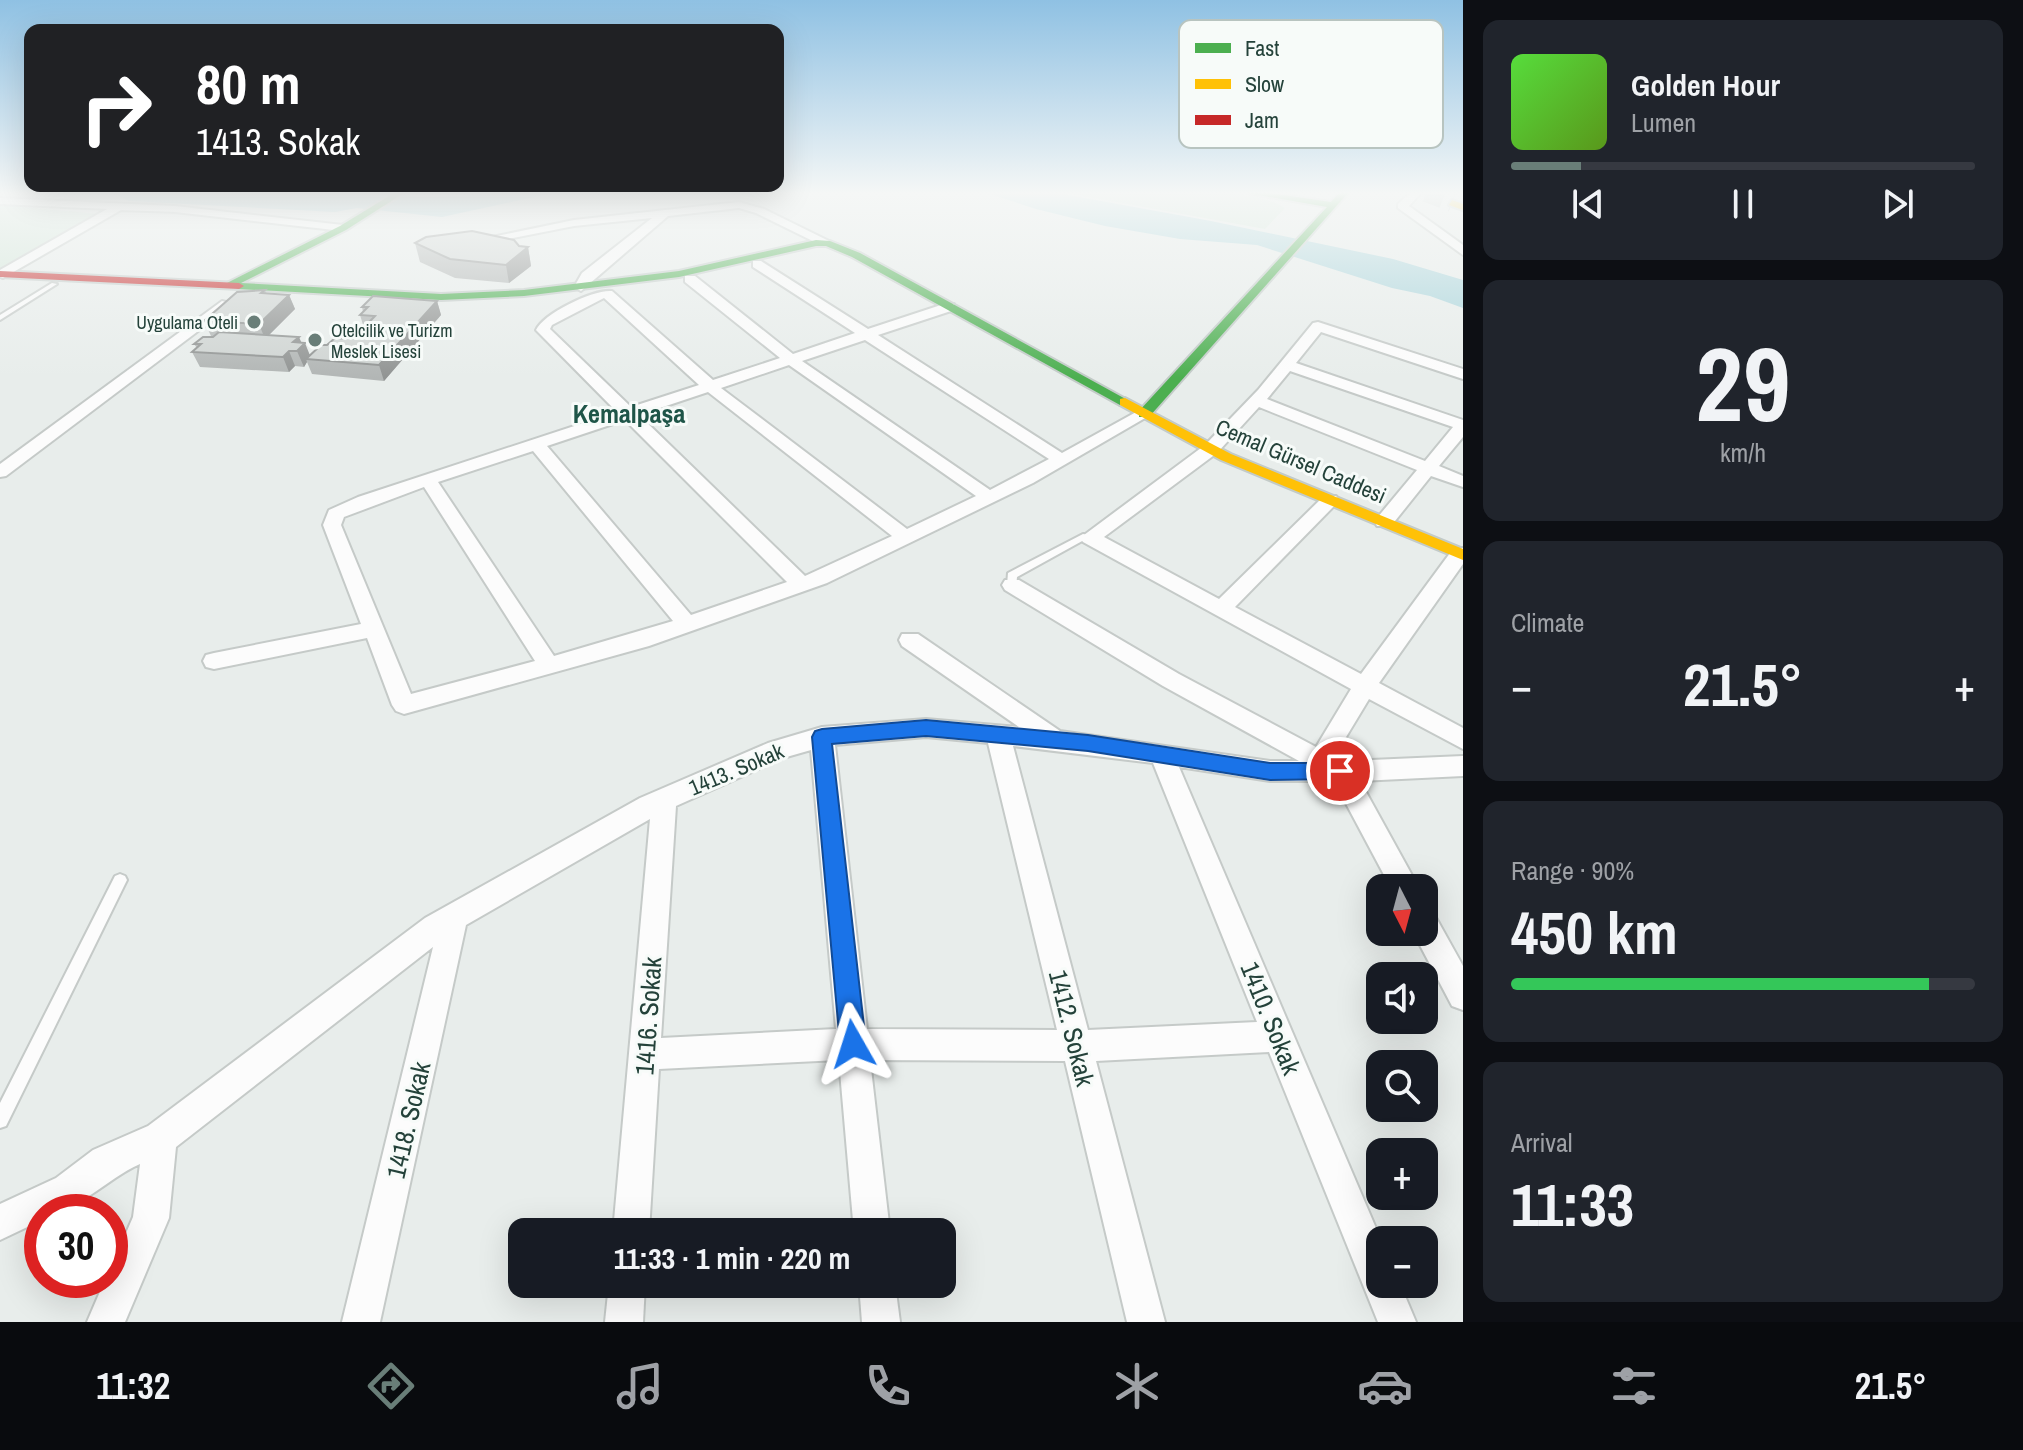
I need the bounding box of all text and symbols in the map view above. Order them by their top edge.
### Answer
legend [1179,20,1443,148]
text: Fast [1245,33,1279,63]
text: 80 m [196,46,301,121]
icon: right [64,56,168,160]
text: Golden Hour [1631,65,1780,105]
text: Slow [1245,69,1284,99]
text: Jam [1245,105,1279,135]
text: Lumen [1631,105,1696,140]
text: 1413. Sokak [196,118,360,166]
icon: previous [1566,182,1610,226]
icon: pause [1721,182,1765,226]
icon: next [1876,182,1920,226]
place label: Uygulama Oteli [136,310,238,335]
marker: Uygulama Oteli [245,313,263,331]
text: 29 [1696,313,1790,453]
place label: Otelcilik ve Turizm Meslek Lisesi [331,318,453,364]
marker: Otelcilik ve Turizm Meslek Lisesi [306,331,324,349]
district label: Kemalpaşa [573,396,685,431]
street label: Cemal Gürsel Caddesi [1211,412,1391,510]
text: km/h [1720,435,1766,470]
text: Climate [1511,605,1584,640]
text: 21.5° [1683,644,1803,725]
text: − [1511,655,1532,715]
text: + [1954,655,1975,715]
street label: 1413. Sokak [684,735,789,802]
pin [1306,737,1374,805]
icon: arrive [1318,749,1362,793]
text: Range · 90% [1511,853,1634,888]
north arrow [1366,874,1438,946]
map controls [1366,874,1438,1298]
text: 450 km [1511,892,1678,973]
street label: 1416. Sokak [626,955,670,1076]
street label: 1410. Sokak [1233,956,1310,1080]
button: sound [1366,962,1438,1034]
street label: 1412. Sokak [1041,966,1103,1090]
position arrow [811,1002,895,1086]
button: search [1366,1050,1438,1122]
street label: 1418. Sokak [378,1058,438,1182]
text: Arrival [1511,1125,1573,1160]
button: + [1366,1138,1438,1210]
text: 11:33 [1511,1164,1634,1245]
speed limit sign: 30 [24,1194,128,1298]
button: − [1366,1226,1438,1298]
text: 11:33 · 1 min · 220 m [614,1238,850,1278]
icon: directions [363,1358,419,1414]
icon: music [612,1358,668,1414]
icon: phone [860,1358,916,1414]
icon: climate [1109,1358,1165,1414]
icon: car [1357,1358,1413,1414]
icon: filters [1606,1358,1662,1414]
text: 11:32 [96,1362,170,1410]
text: 21.5° [1855,1362,1927,1410]

